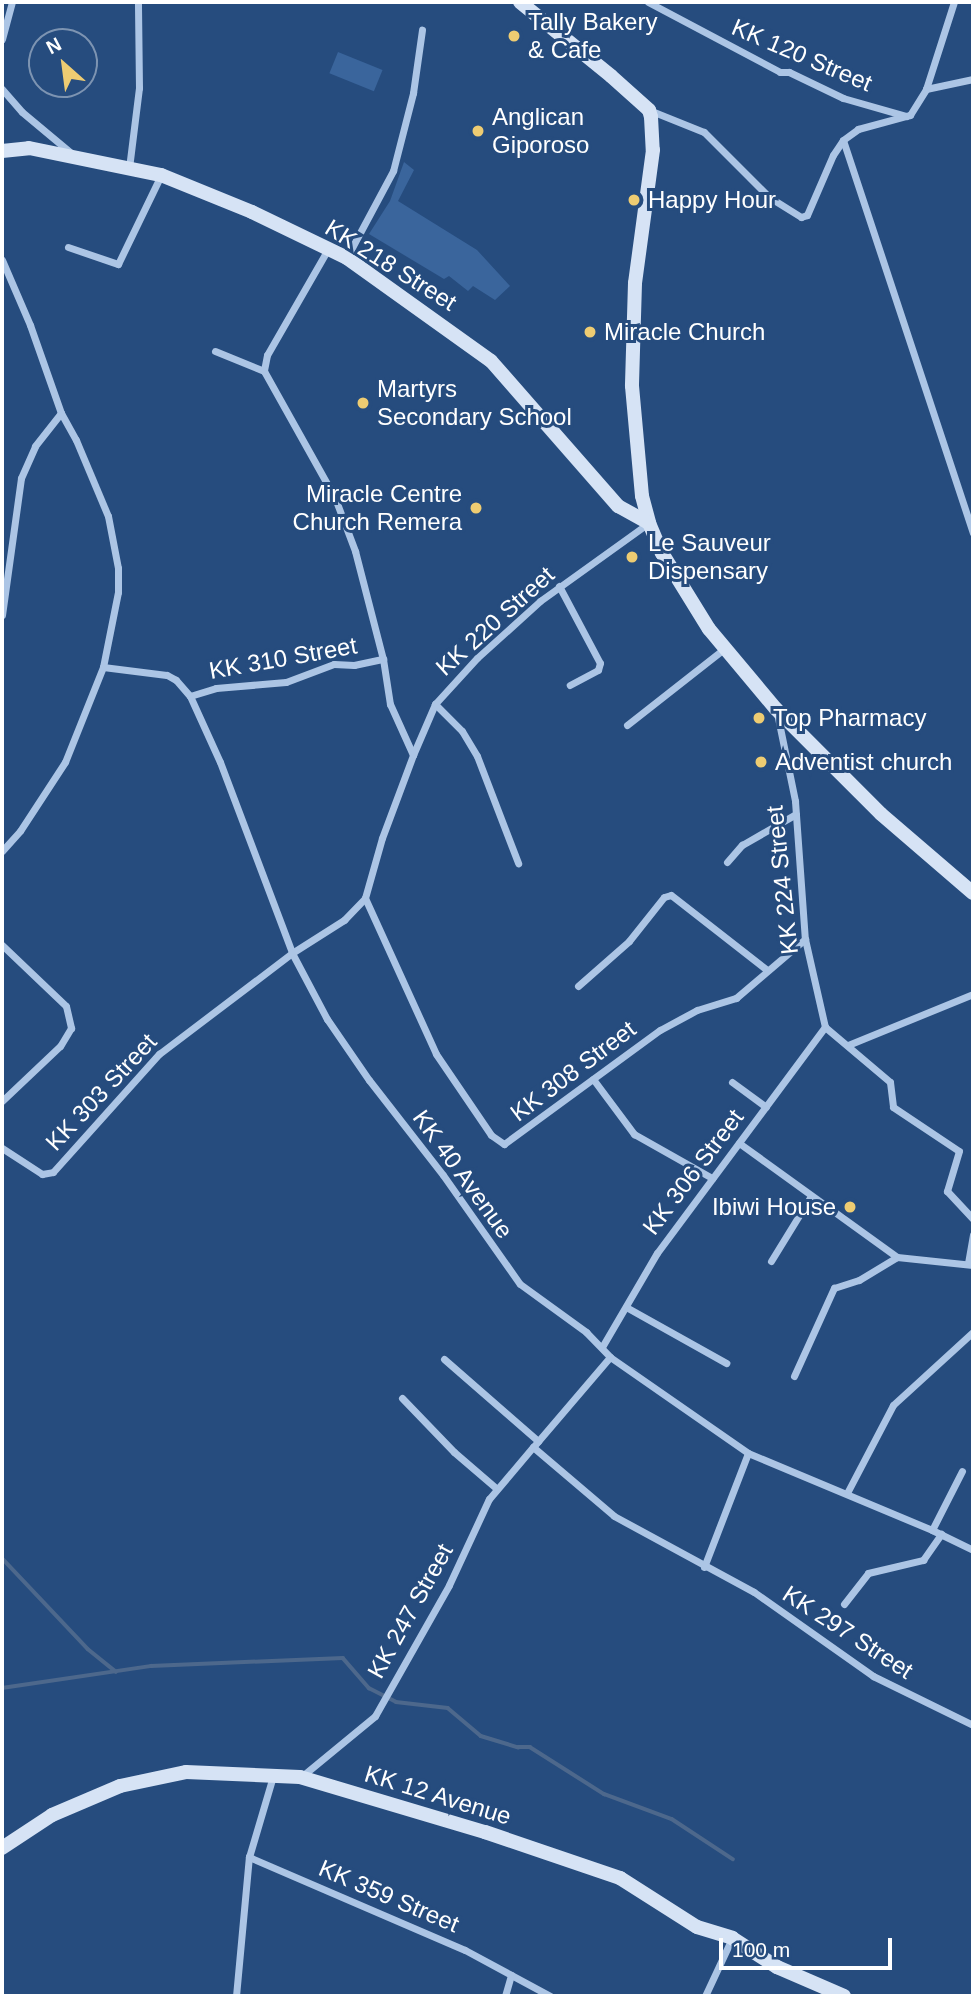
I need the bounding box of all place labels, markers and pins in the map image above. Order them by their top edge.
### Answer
place label: Tally Bakery & Cafe [528,8,657,64]
marker: Tally Bakery & Cafe [506,28,522,44]
place label: Anglican Giporoso [492,103,589,159]
marker: Anglican Giporoso [470,123,486,139]
place label: Happy Hour [648,186,776,214]
marker: Happy Hour [626,192,642,208]
place label: Miracle Church [604,318,765,346]
marker: Miracle Church [582,324,598,340]
place label: Martyrs Secondary School [377,375,572,431]
marker: Martyrs Secondary School [355,395,371,411]
place label: Miracle Centre Church Remera [293,480,462,536]
marker: Miracle Centre Church Remera [468,500,484,516]
place label: Le Sauveur Dispensary [648,529,771,585]
marker: Le Sauveur Dispensary [622,547,642,567]
place label: Top Pharmacy [773,704,926,732]
marker: Top Pharmacy [751,710,767,726]
place label: Adventist church [775,748,952,776]
marker: Adventist church [753,754,769,770]
place label: Ibiwi House [712,1193,836,1221]
marker: Ibiwi House [842,1199,858,1215]

